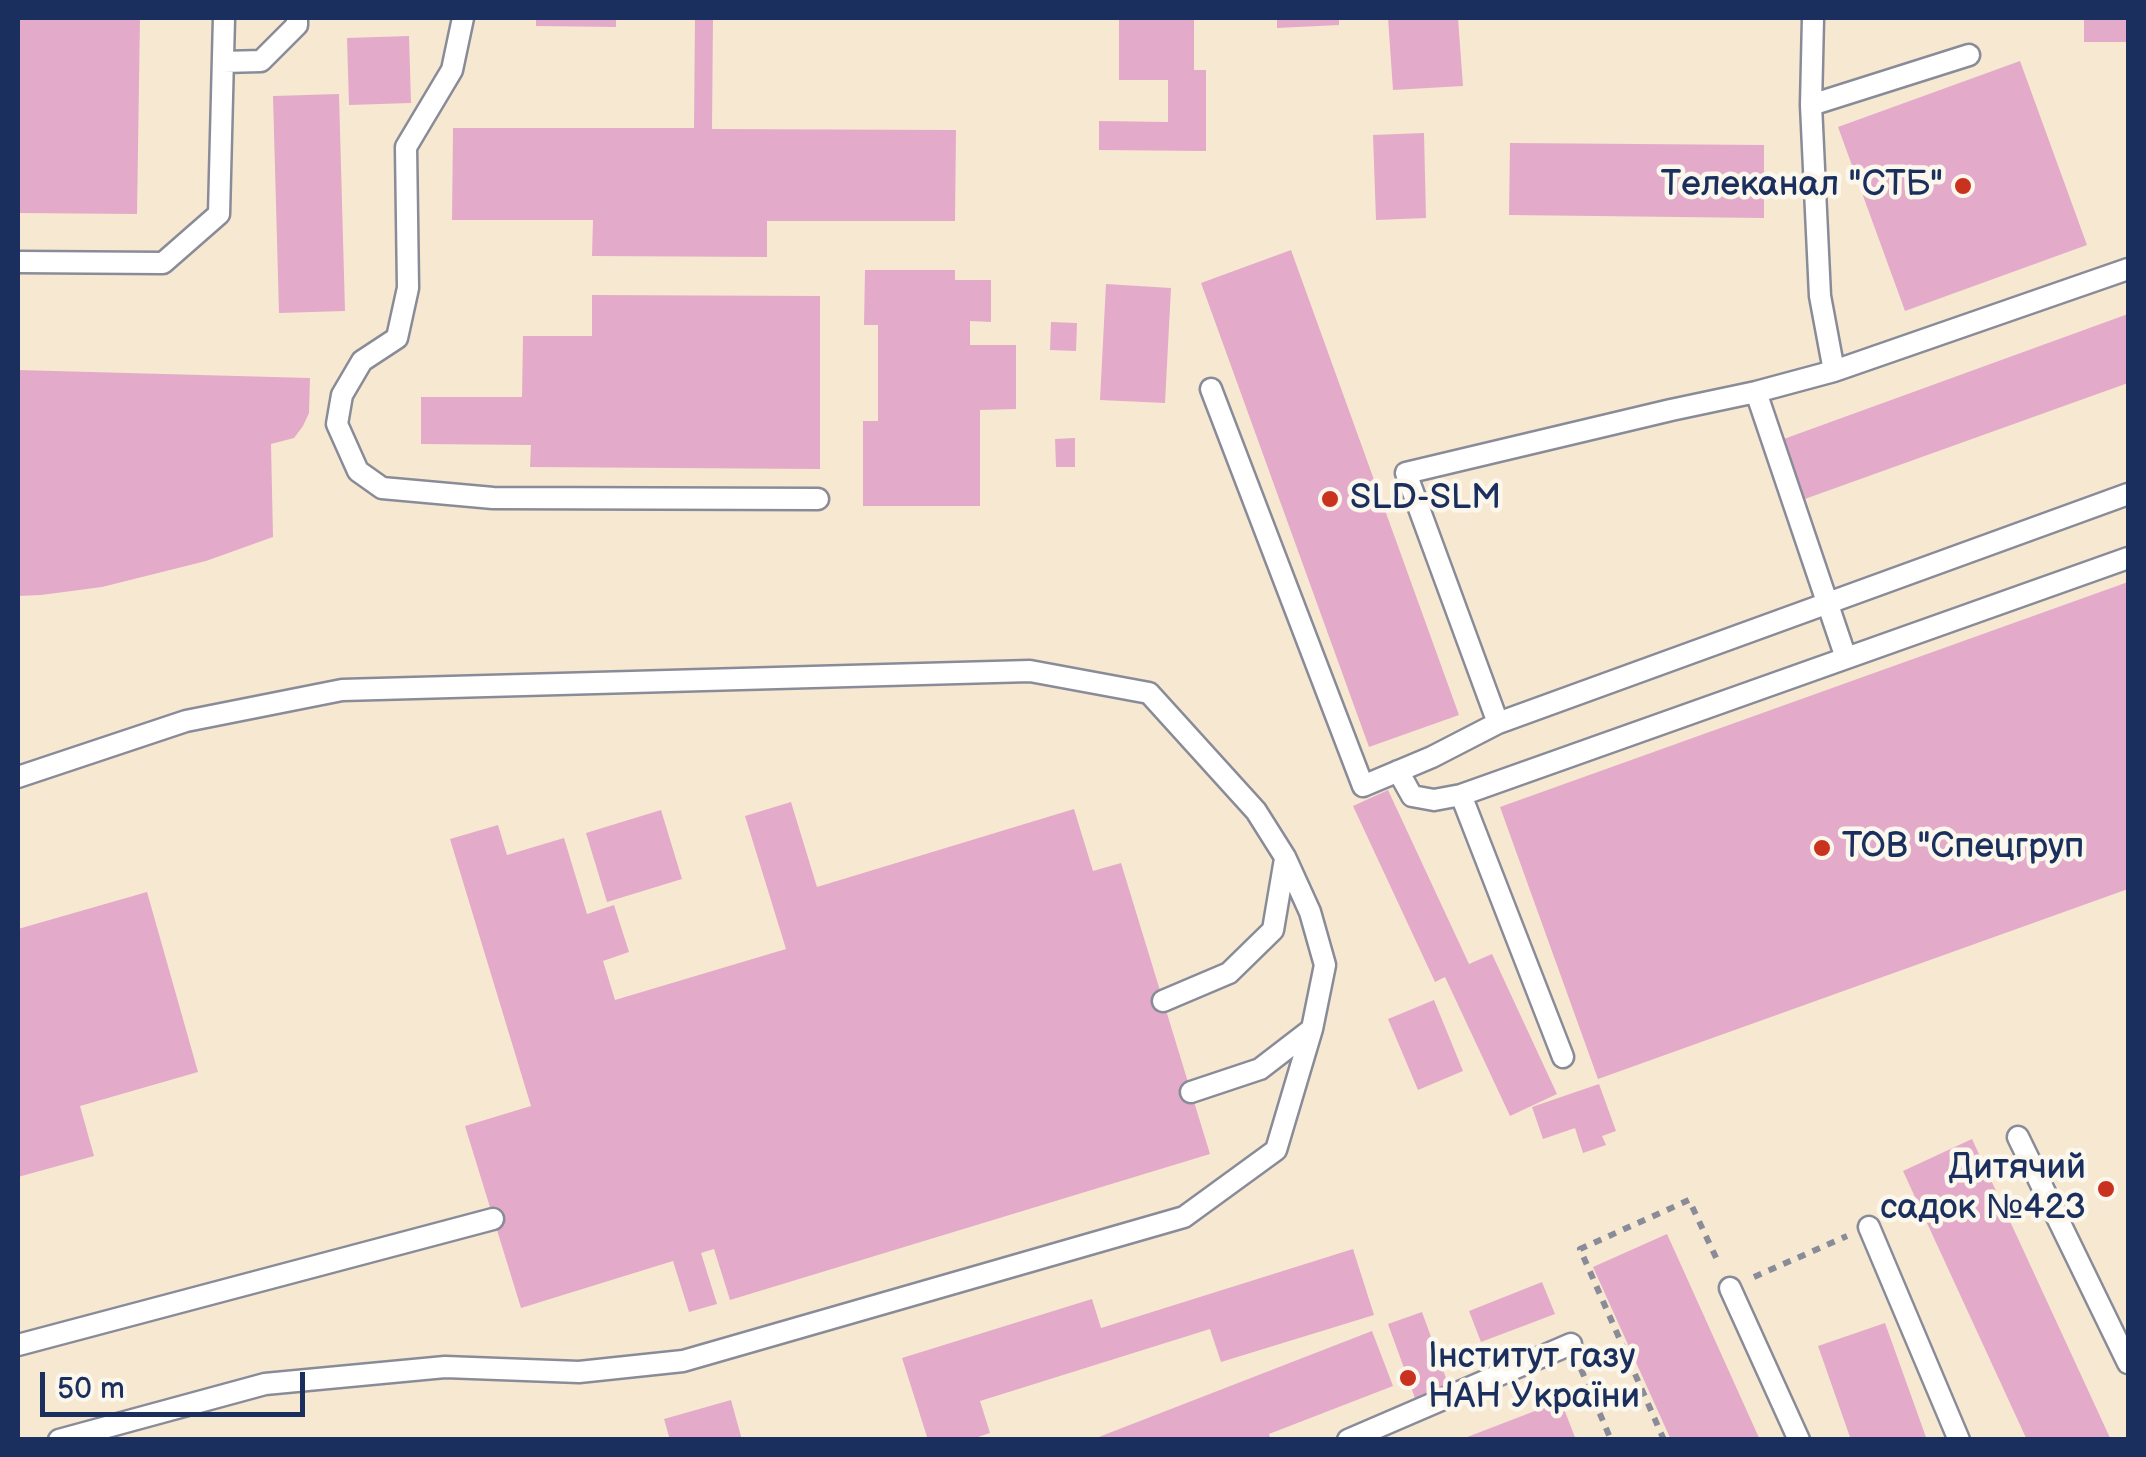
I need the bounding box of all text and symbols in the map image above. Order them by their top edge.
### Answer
place label: Телеканал "СТБ" [1661,165,1943,207]
marker: Телеканал "СТБ" [1952,175,1974,197]
place label: SLD-SLM [1350,478,1501,520]
marker: SLD-SLM [1319,488,1341,510]
place label: ТОВ "Спецгруп [1842,827,2084,869]
marker: ТОВ "Спецгруп [1811,837,1833,859]
place label: Дитячий садок №423 [1880,1148,2086,1230]
marker: Дитячий садок №423 [2095,1178,2117,1200]
place label: Інститут газу НАН України [1428,1337,1640,1419]
scale bar [45,1352,310,1414]
marker: Інститут газу НАН України [1397,1367,1419,1389]
text: 50 m [57,1371,125,1407]

